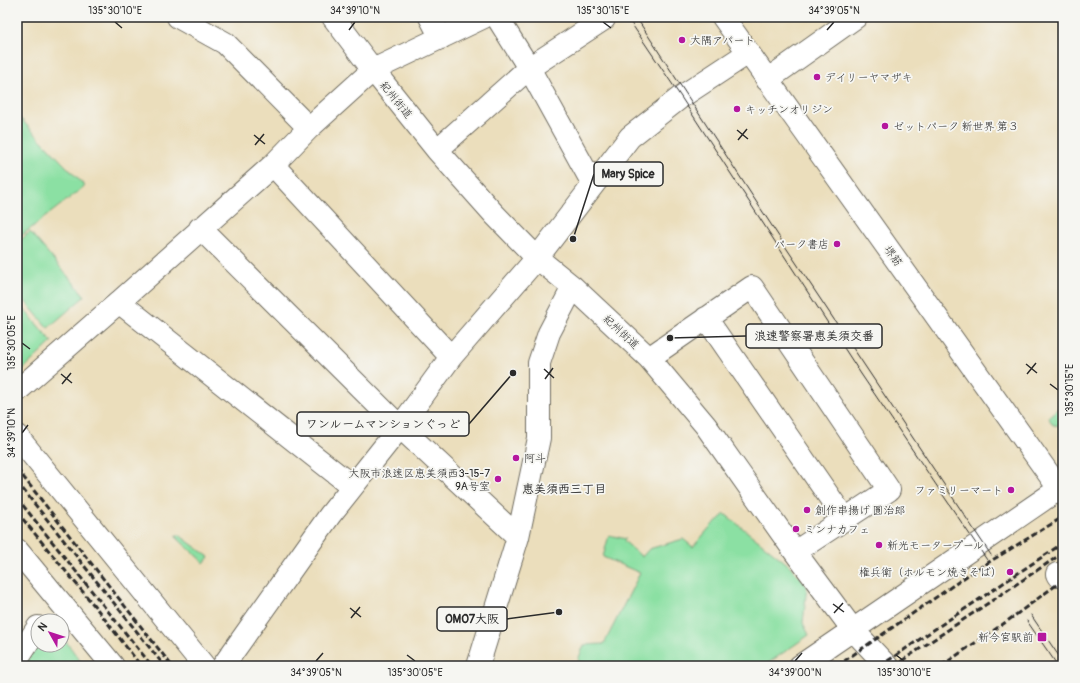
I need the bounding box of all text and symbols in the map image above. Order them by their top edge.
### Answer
text: 135°30'10"E [88,5,142,17]
text: 34°39'10"N [330,5,380,17]
text: 135°30'15"E [577,5,629,17]
text: 34°39'05"N [808,5,860,17]
place label: 大隅アパート [690,34,755,47]
marker: 大隅アパート [677,35,687,45]
place label: デイリーヤマザキ [825,71,913,84]
marker: デイリーヤマザキ [812,72,822,82]
street label: 紀州街道 [377,79,415,121]
place label: キッチンオリジン [745,103,833,116]
marker: キッチンオリジン [732,104,742,114]
place label: ゼットパーク 新世界 第３ [893,120,1019,133]
marker: ゼットパーク 新世界 第３ [880,121,890,131]
callout: Mary Spice [594,162,663,186]
text: Mary Spice [601,167,656,182]
place label: パーク書店 [774,238,829,251]
marker: パーク書店 [832,239,842,249]
street label: 堺筋 [881,243,905,269]
street label: 紀州街道 [600,312,642,352]
text: 135°30'05"E [6,315,18,371]
callout: 浪速警察署恵美須交番 [746,324,882,348]
text: 浪速警察署恵美須交番 [754,329,874,344]
text: 135°30'15"E [1064,364,1076,416]
text: 34°39'10"N [6,408,18,458]
callout: ワンルームマンションぐっど [297,412,469,436]
text: ワンルームマンションぐっど [306,417,460,432]
place label: 阿斗 [524,452,546,465]
marker: 阿斗 [511,453,521,463]
place label: 大阪市浪速区恵美須西3-15-7 9A号室 [348,467,490,493]
marker: 大阪市浪速区恵美須西3-15-7 9A号室 [493,474,503,484]
district label: 恵美須西三丁目 [522,482,606,497]
place label: ファミリーマート [915,484,1003,497]
marker: ファミリーマート [1006,485,1016,495]
place label: 創作串揚げ 圓治郎 [815,504,905,517]
marker: 創作串揚げ 圓治郎 [802,505,812,515]
place label: ミンナカフェ [804,523,870,536]
marker: ミンナカフェ [791,524,801,534]
place label: 新光モータープール [887,539,984,552]
marker: 新光モータープール [874,540,884,550]
place label: 権兵衛（ホルモン焼きそば） [859,566,1002,579]
marker: 権兵衛（ホルモン焼きそば） [1005,567,1015,577]
callout: OMO7大阪 [437,607,507,631]
text: OMO7大阪 [445,612,499,627]
north arrow [30,613,70,653]
text: N [35,620,50,634]
place label: 新今宮駅前 [978,631,1033,644]
marker: 新今宮駅前 [1036,631,1048,643]
text: 34°39'05"N [290,667,342,679]
text: 135°30'05"E [387,667,443,679]
text: 34°39'00"N [769,667,822,679]
text: 135°30'10"E [877,667,931,679]

